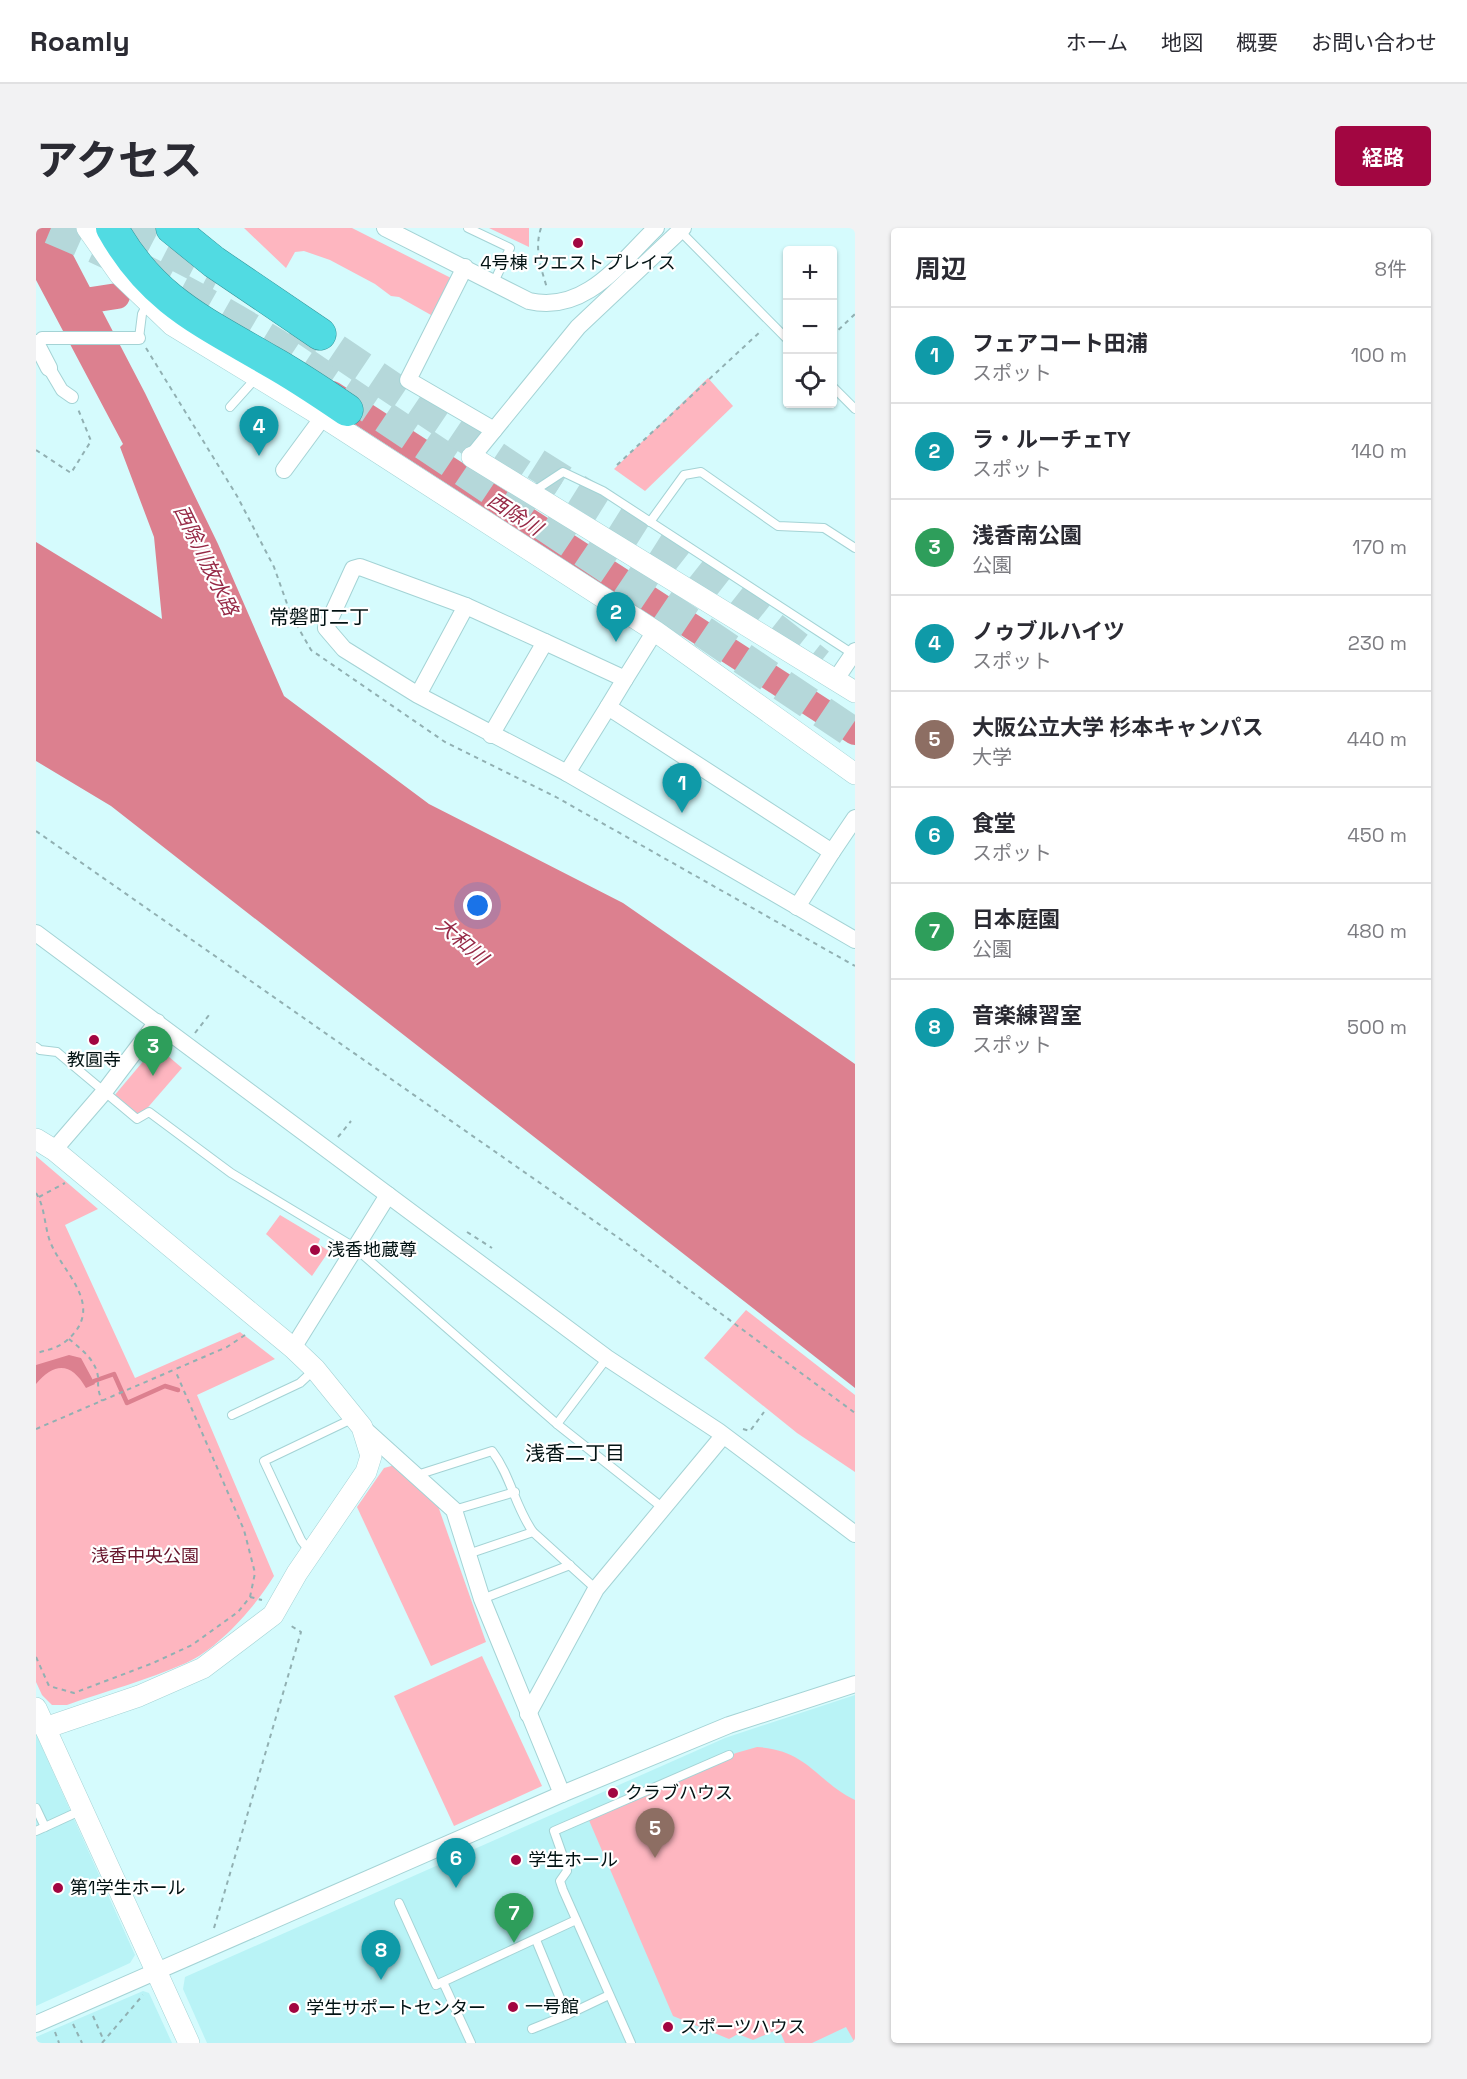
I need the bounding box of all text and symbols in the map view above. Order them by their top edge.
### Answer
text: Roamly [30,23,130,59]
text: ホーム [1066,29,1128,56]
text: 地図 [1161,29,1203,56]
text: 概要 [1236,29,1278,56]
text: お問い合わせ [1311,29,1437,56]
button: 経路 [1335,126,1431,186]
text: アクセス [36,134,202,187]
marker: 4号棟 ウエストプレイス [571,236,585,250]
map controls [783,246,837,408]
button: + [783,246,837,300]
place label: 4号棟 ウエストプレイス [480,251,676,274]
text: 周辺 [915,252,967,286]
text: 8件 [1375,256,1407,282]
button: − [783,300,837,354]
text: フェアコート田浦 [972,329,1148,357]
text: 1 [930,342,939,368]
text: 100 m [1351,342,1407,368]
button: locate [783,354,837,408]
text: スポット [972,360,1052,386]
pin: 4 [240,406,278,456]
text: ラ・ルーチェTY [972,425,1131,453]
text: 2 [929,438,940,464]
text: 140 m [1351,438,1407,464]
text: スポット [972,456,1052,482]
water label: 西除川 [483,487,549,542]
water label: 西除川放水路 [168,500,245,621]
text: 浅香南公園 [972,521,1082,549]
text: 3 [928,534,941,560]
text: 170 m [1352,534,1407,560]
text: 公園 [972,552,1012,578]
pin: 2 [596,592,636,642]
district label: 常磐町二丁 [269,604,369,630]
text: ノゥブルハイツ [972,617,1125,645]
text: 4 [928,630,941,656]
text: 230 m [1348,630,1407,656]
text: スポット [972,648,1052,674]
text: 大阪公立大学 杉本キャンパス [972,713,1264,741]
text: 5 [929,726,941,752]
text: 440 m [1347,726,1407,752]
text: 大学 [972,744,1012,770]
pin: 1 [662,764,702,813]
text: 食堂 [972,809,1016,837]
text: 6 [928,822,941,848]
text: 450 m [1347,822,1407,848]
text: スポット [972,840,1052,866]
your location [463,891,492,920]
text: 日本庭園 [972,905,1060,933]
water label: 大和川 [431,912,495,972]
text: 7 [929,918,940,944]
text: 480 m [1347,918,1407,944]
text: 公園 [972,936,1012,962]
text: 音楽練習室 [972,1001,1082,1029]
text: 8 [929,1014,941,1040]
text: 500 m [1347,1014,1407,1040]
pin: 3 [134,1026,172,1076]
text: スポット [972,1032,1052,1058]
marker: 教圓寺 [87,1033,101,1047]
place label: 教圓寺 [67,1048,121,1071]
place label: 浅香地蔵尊 [327,1238,417,1261]
marker: 浅香地蔵尊 [308,1243,322,1257]
district label: 浅香二丁目 [525,1440,625,1466]
park label: 浅香中央公園 [91,1544,199,1567]
place label: クラブハウス [625,1781,733,1804]
marker: クラブハウス [606,1786,620,1800]
pin: 5 [636,1808,674,1858]
pin: 6 [436,1838,476,1888]
place label: 学生ホール [528,1848,618,1871]
marker: 学生ホール [509,1853,523,1867]
place label: 第1学生ホール [70,1876,186,1899]
marker: 第1学生ホール [51,1881,65,1895]
pin: 7 [494,1894,534,1943]
pin: 8 [362,1930,400,1980]
place label: 一号館 [525,1995,579,2018]
place label: 学生サポートセンター [306,1996,486,2019]
marker: 一号館 [506,2000,520,2014]
marker: 学生サポートセンター [287,2001,301,2015]
place label: スポーツハウス [680,2015,806,2038]
marker: スポーツハウス [661,2020,675,2034]

